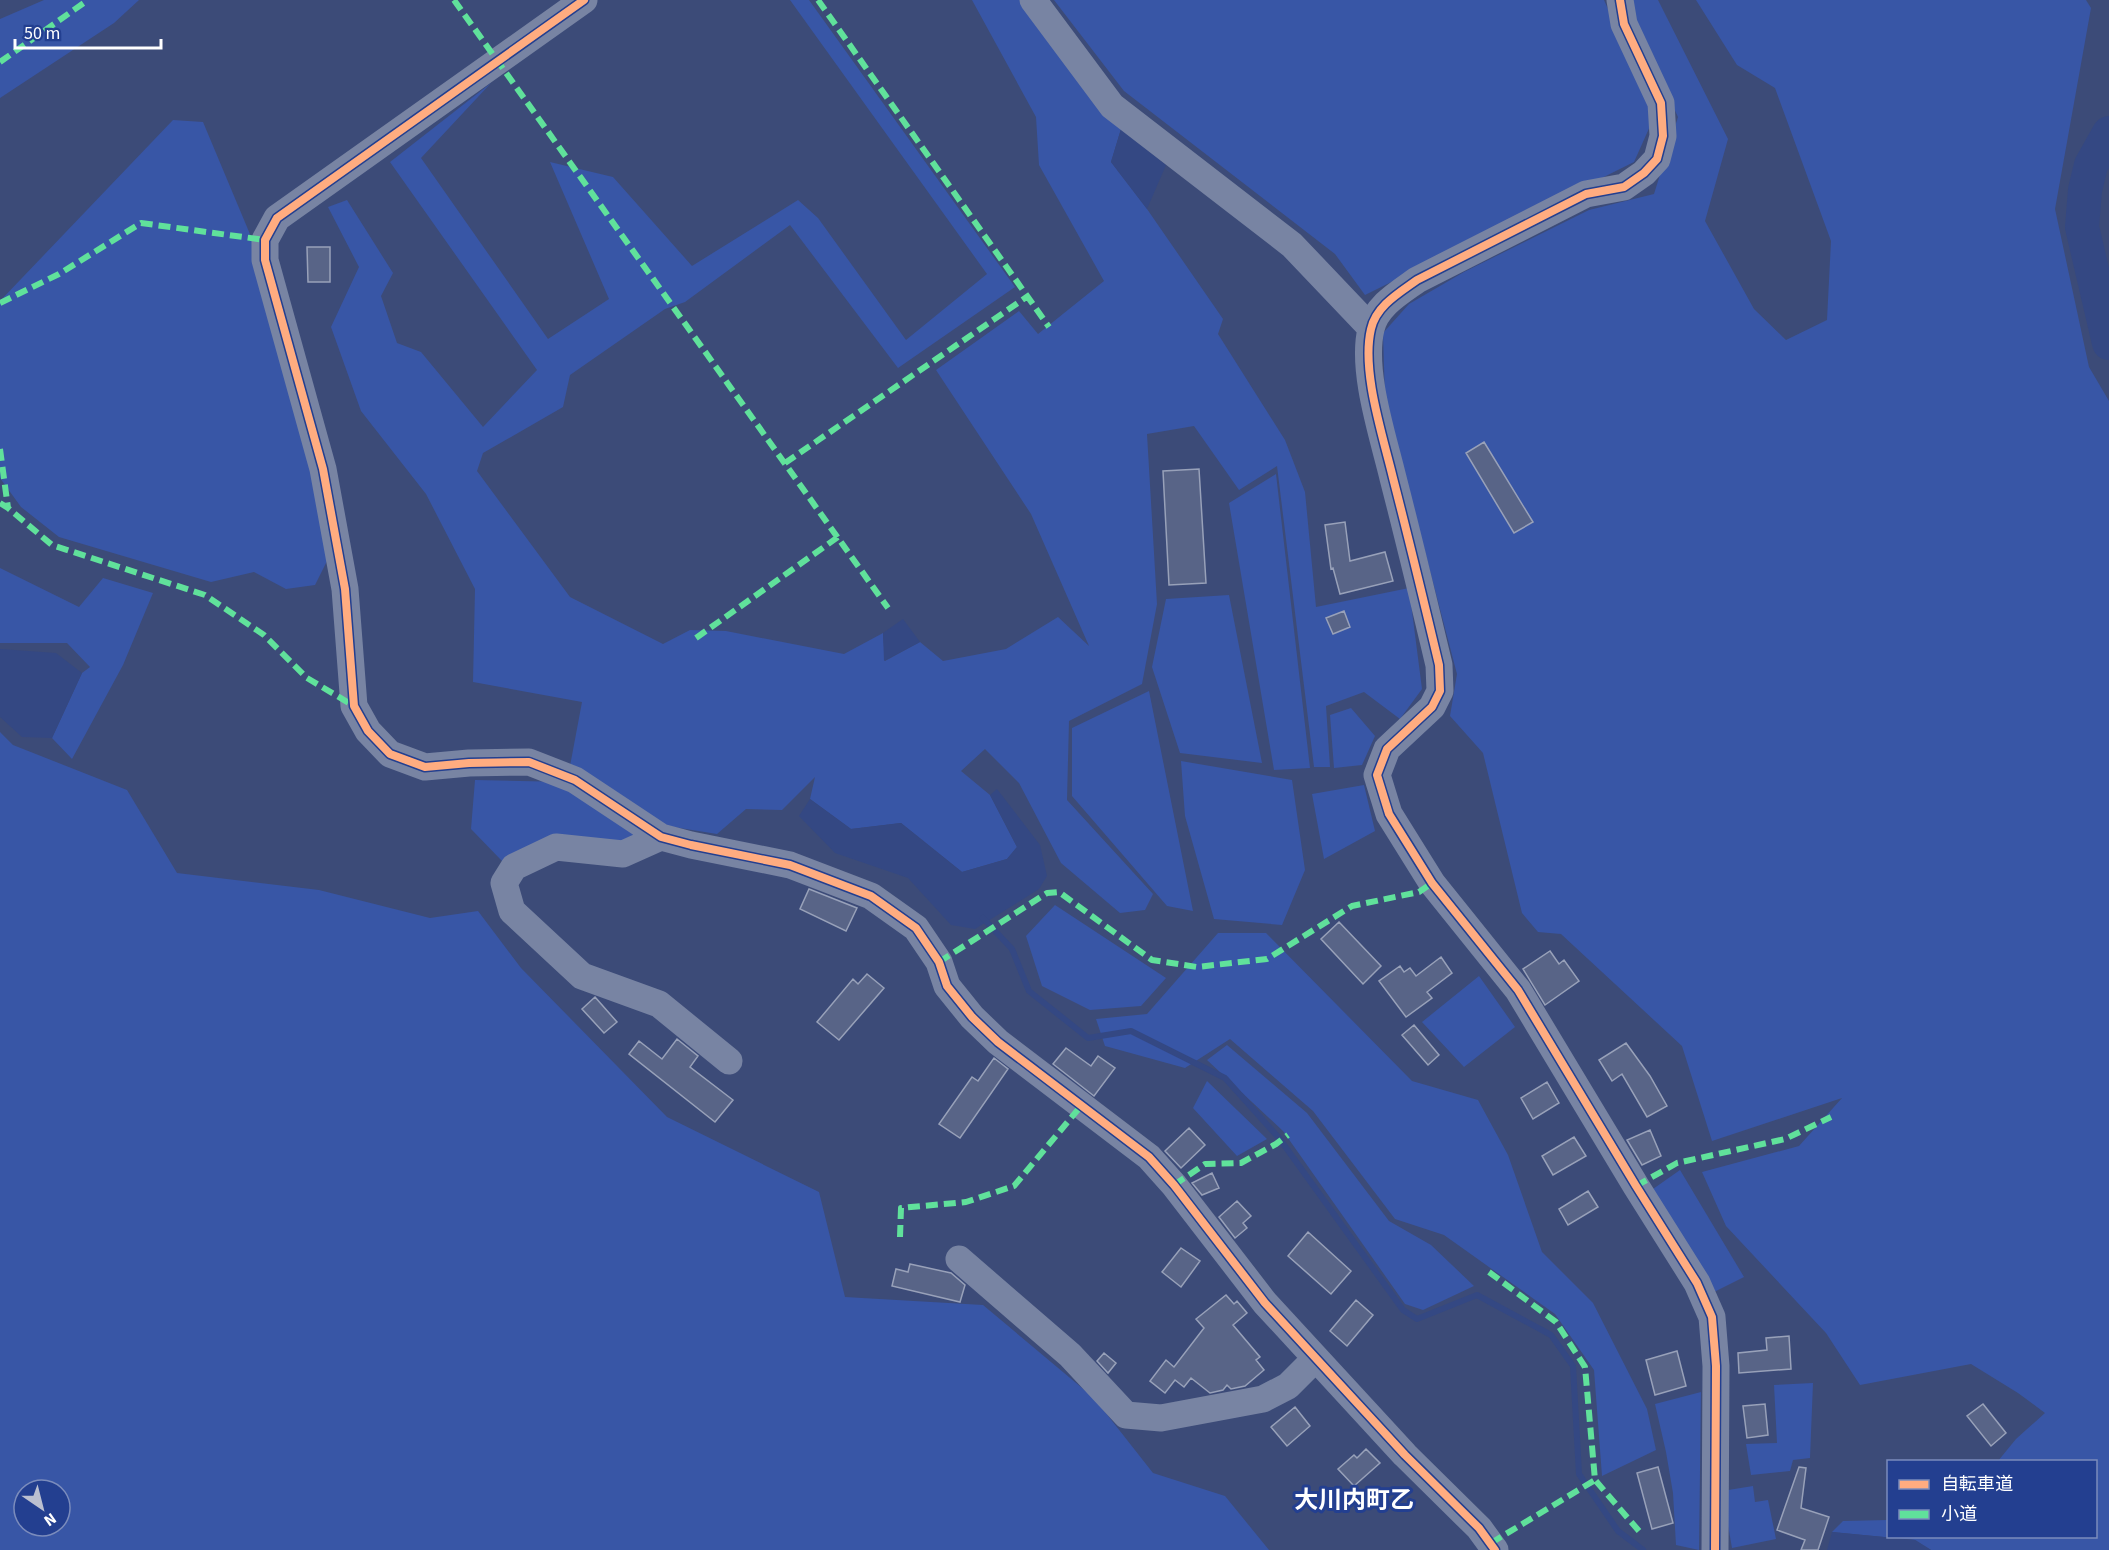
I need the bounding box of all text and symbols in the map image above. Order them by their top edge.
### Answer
scale bar [15,12,160,50]
text: 50 m [24,21,60,46]
legend [1887,1460,2097,1538]
text: 自転車道 [1941,1472,2013,1497]
north arrow [12,1478,72,1538]
district label: 大川内町乙 [1294,1483,1414,1518]
text: 小道 [1941,1502,1977,1527]
text: N [39,1507,61,1532]

